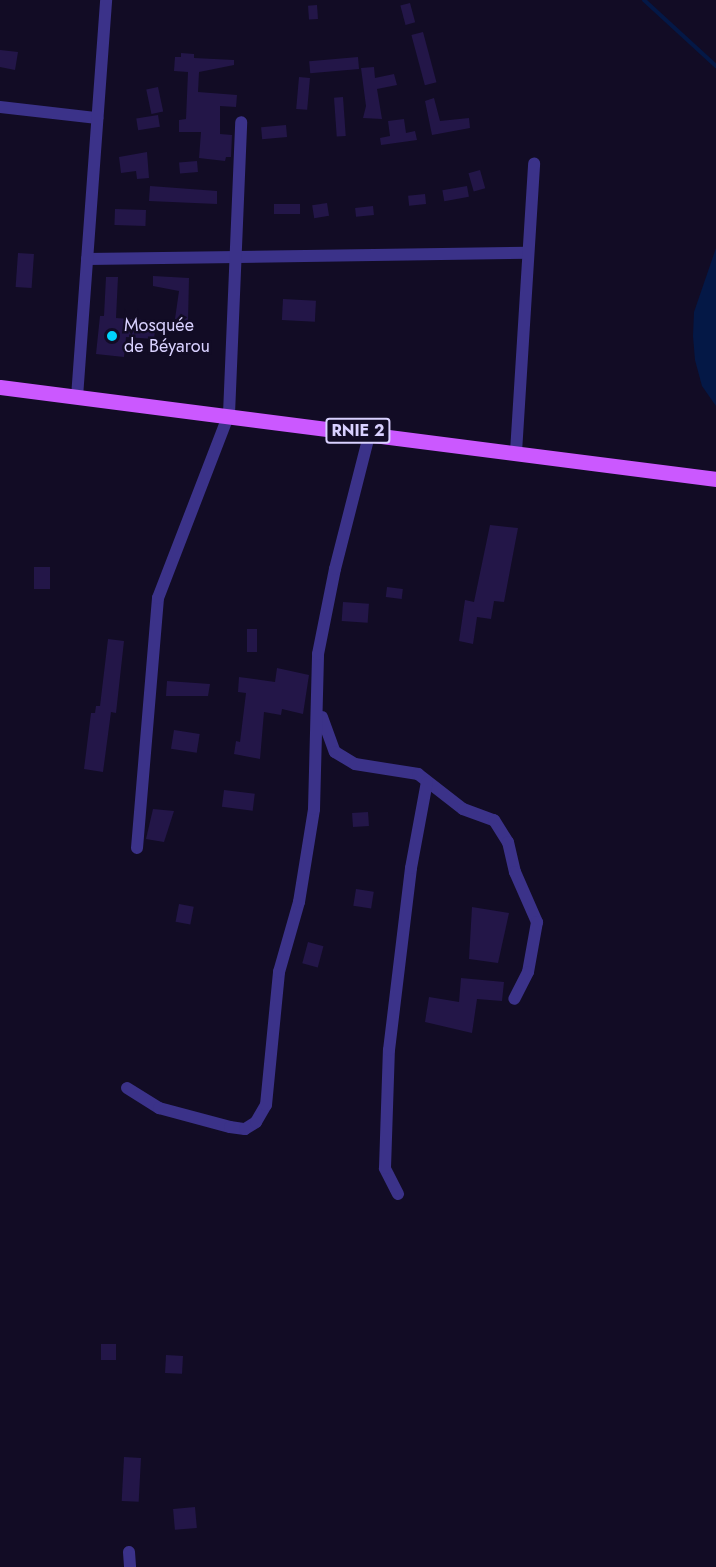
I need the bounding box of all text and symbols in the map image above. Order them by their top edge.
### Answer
place label: Mosquée de Béyarou [124,315,210,358]
marker: Mosquée de Béyarou [105,329,119,343]
road number: RNIE 2 [325,418,391,444]

